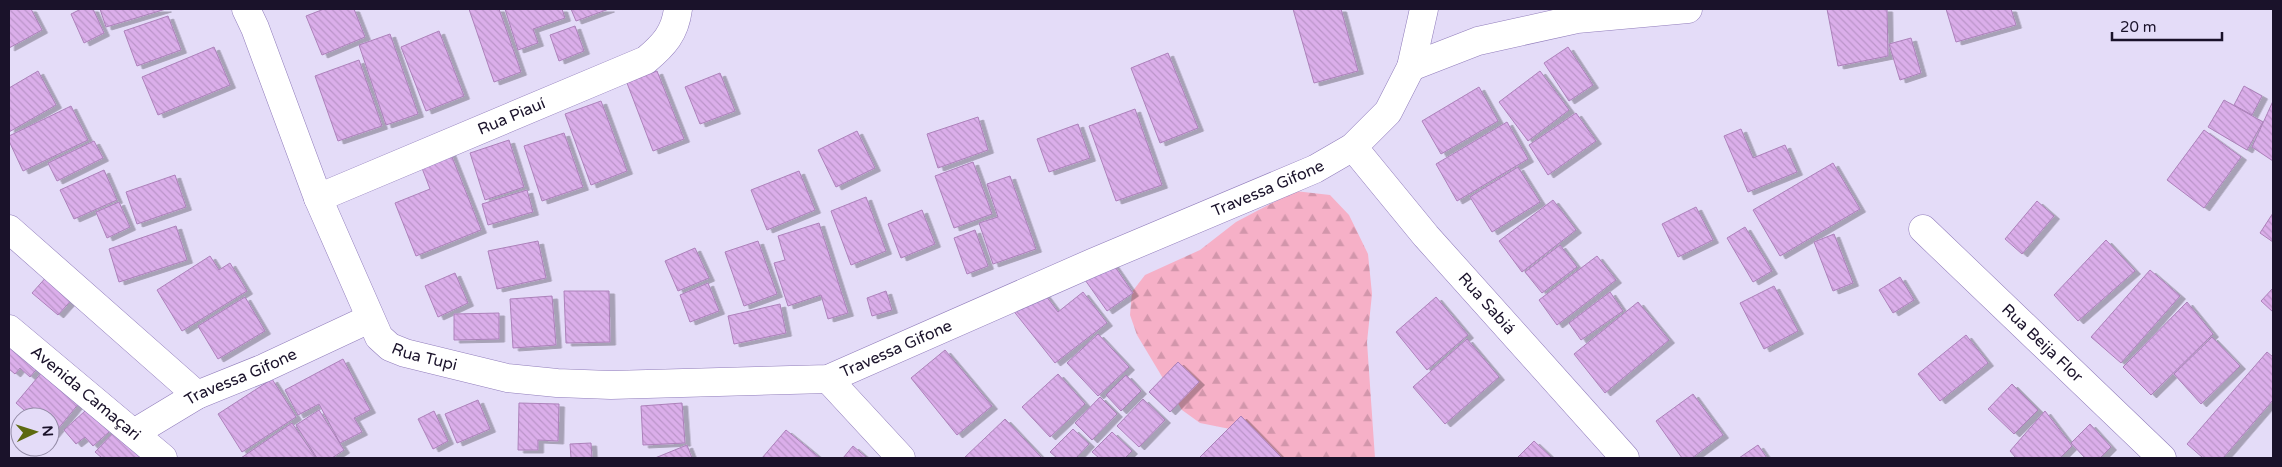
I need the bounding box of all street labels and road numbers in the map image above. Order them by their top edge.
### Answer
street label: Rua Piauí [475,93,548,140]
street label: Travessa Gifone [1209,156,1328,221]
street label: Rua Sabiá [1454,269,1520,339]
street label: Rua Beija Flor [1997,300,2088,387]
street label: Travessa Gifone [837,316,955,382]
street label: Rua Tupi [389,339,459,375]
street label: Avenida Camaçari [27,341,145,445]
street label: Travessa Gifone [181,344,300,410]

